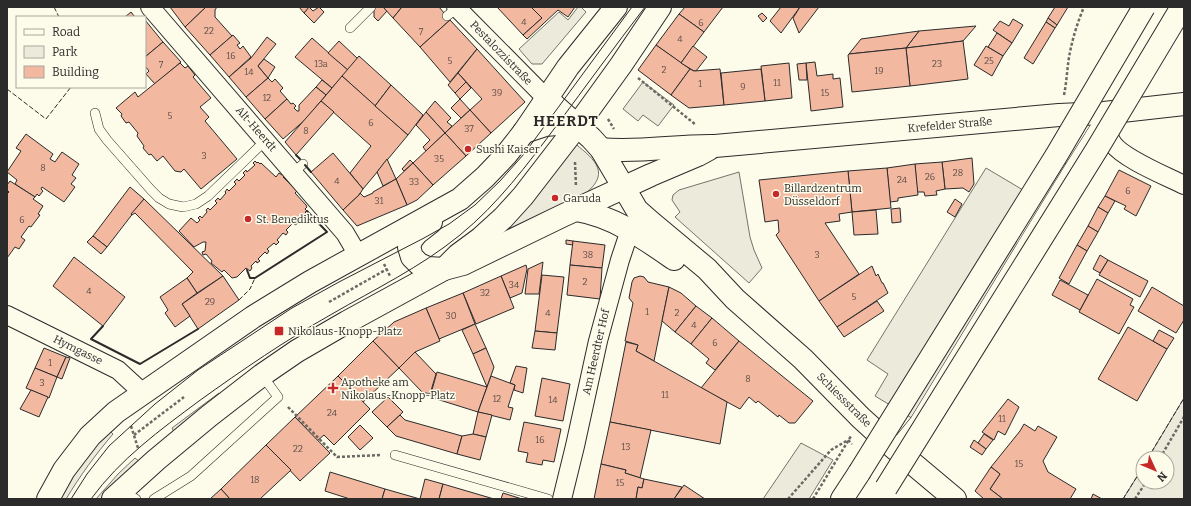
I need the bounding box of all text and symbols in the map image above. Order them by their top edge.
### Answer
legend [16,16,146,88]
house number: 4 [521,17,527,27]
street label: Pestalozzistraße [467,18,535,88]
house number: 6 [698,18,704,28]
text: Road [52,25,80,39]
house number: 22 [204,26,214,36]
house number: 7 [419,27,424,37]
house number: 4 [677,34,683,44]
text: Park [52,45,78,59]
house number: 16 [227,51,235,61]
house number: 5 [448,56,453,66]
house number: 25 [984,56,994,66]
house number: 13a [314,59,328,69]
house number: 23 [932,59,942,69]
house number: 7 [159,60,164,70]
text: Building [52,65,99,79]
house number: 2 [662,65,667,75]
house number: 19 [875,66,883,76]
house number: 14 [245,67,254,77]
house number: 11 [773,78,781,88]
house number: 1 [698,79,702,89]
house number: 9 [740,82,746,92]
house number: 39 [492,88,502,98]
house number: 15 [821,88,829,98]
house number: 12 [263,93,271,103]
street label: Alt-Heerdt [233,104,279,154]
house number: 5 [168,111,173,121]
district label: HEERDT [533,112,599,130]
street label: Krefelder Straße [907,115,993,135]
house number: 6 [368,118,374,128]
house number: 37 [464,124,474,134]
house number: 8 [303,126,309,136]
place label: Sushi Kaiser [476,143,540,156]
marker: Sushi Kaiser [463,144,473,154]
house number: 3 [201,151,207,161]
house number: 35 [434,154,444,164]
house number: 8 [40,163,46,173]
house number: 28 [953,168,963,178]
house number: 26 [925,172,935,182]
house number: 24 [897,175,908,185]
house number: 4 [334,176,340,186]
house number: 33 [409,177,419,187]
place label: Billardzentrum Düsseldorf [784,182,862,208]
house number: 6 [1125,186,1131,196]
marker: Billardzentrum Düsseldorf [771,189,781,199]
place label: Garuda [563,192,601,205]
marker: Garuda [550,193,560,203]
house number: 31 [375,196,384,206]
place label: St. Benediktus [256,213,329,226]
marker: St. Benediktus [243,214,253,224]
house number: 6 [19,215,25,225]
house number: 38 [583,250,593,260]
house number: 3 [814,250,820,260]
house number: 2 [583,277,588,287]
house number: 34 [509,280,520,290]
house number: 4 [86,286,92,296]
house number: 32 [480,288,490,298]
house number: 5 [852,292,857,302]
house number: 29 [205,297,215,307]
street label: Am Heerdter Hof [580,307,612,396]
house number: 1 [645,307,649,317]
house number: 4 [545,308,551,318]
house number: 2 [675,308,680,318]
house number: 30 [446,311,457,321]
house number: 4 [691,320,697,330]
marker: Nikolaus-Knopp-Platz [273,325,285,337]
place label: Nikolaus-Knopp-Platz [288,325,402,338]
street label: Hymgasse [51,332,105,368]
house number: 6 [712,338,718,348]
house number: 1 [48,358,52,368]
street label: Schiessstraße [814,370,874,430]
house number: 8 [745,374,751,384]
place label: Apotheke am Nikolaus-Knopp-Platz [341,376,455,402]
house number: 3 [39,378,45,388]
marker: Apotheke am Nikolaus-Knopp-Platz [328,383,338,393]
house number: 11 [661,390,669,400]
house number: 12 [493,394,501,404]
house number: 14 [549,395,558,405]
house number: 24 [327,408,338,418]
house number: 11 [998,414,1006,424]
house number: 16 [536,435,544,445]
house number: 13 [622,442,630,452]
house number: 22 [293,444,303,454]
north arrow [1135,450,1175,490]
house number: 15 [1015,459,1023,469]
text: N [1154,469,1169,485]
house number: 18 [250,475,260,485]
house number: 15 [616,478,624,488]

